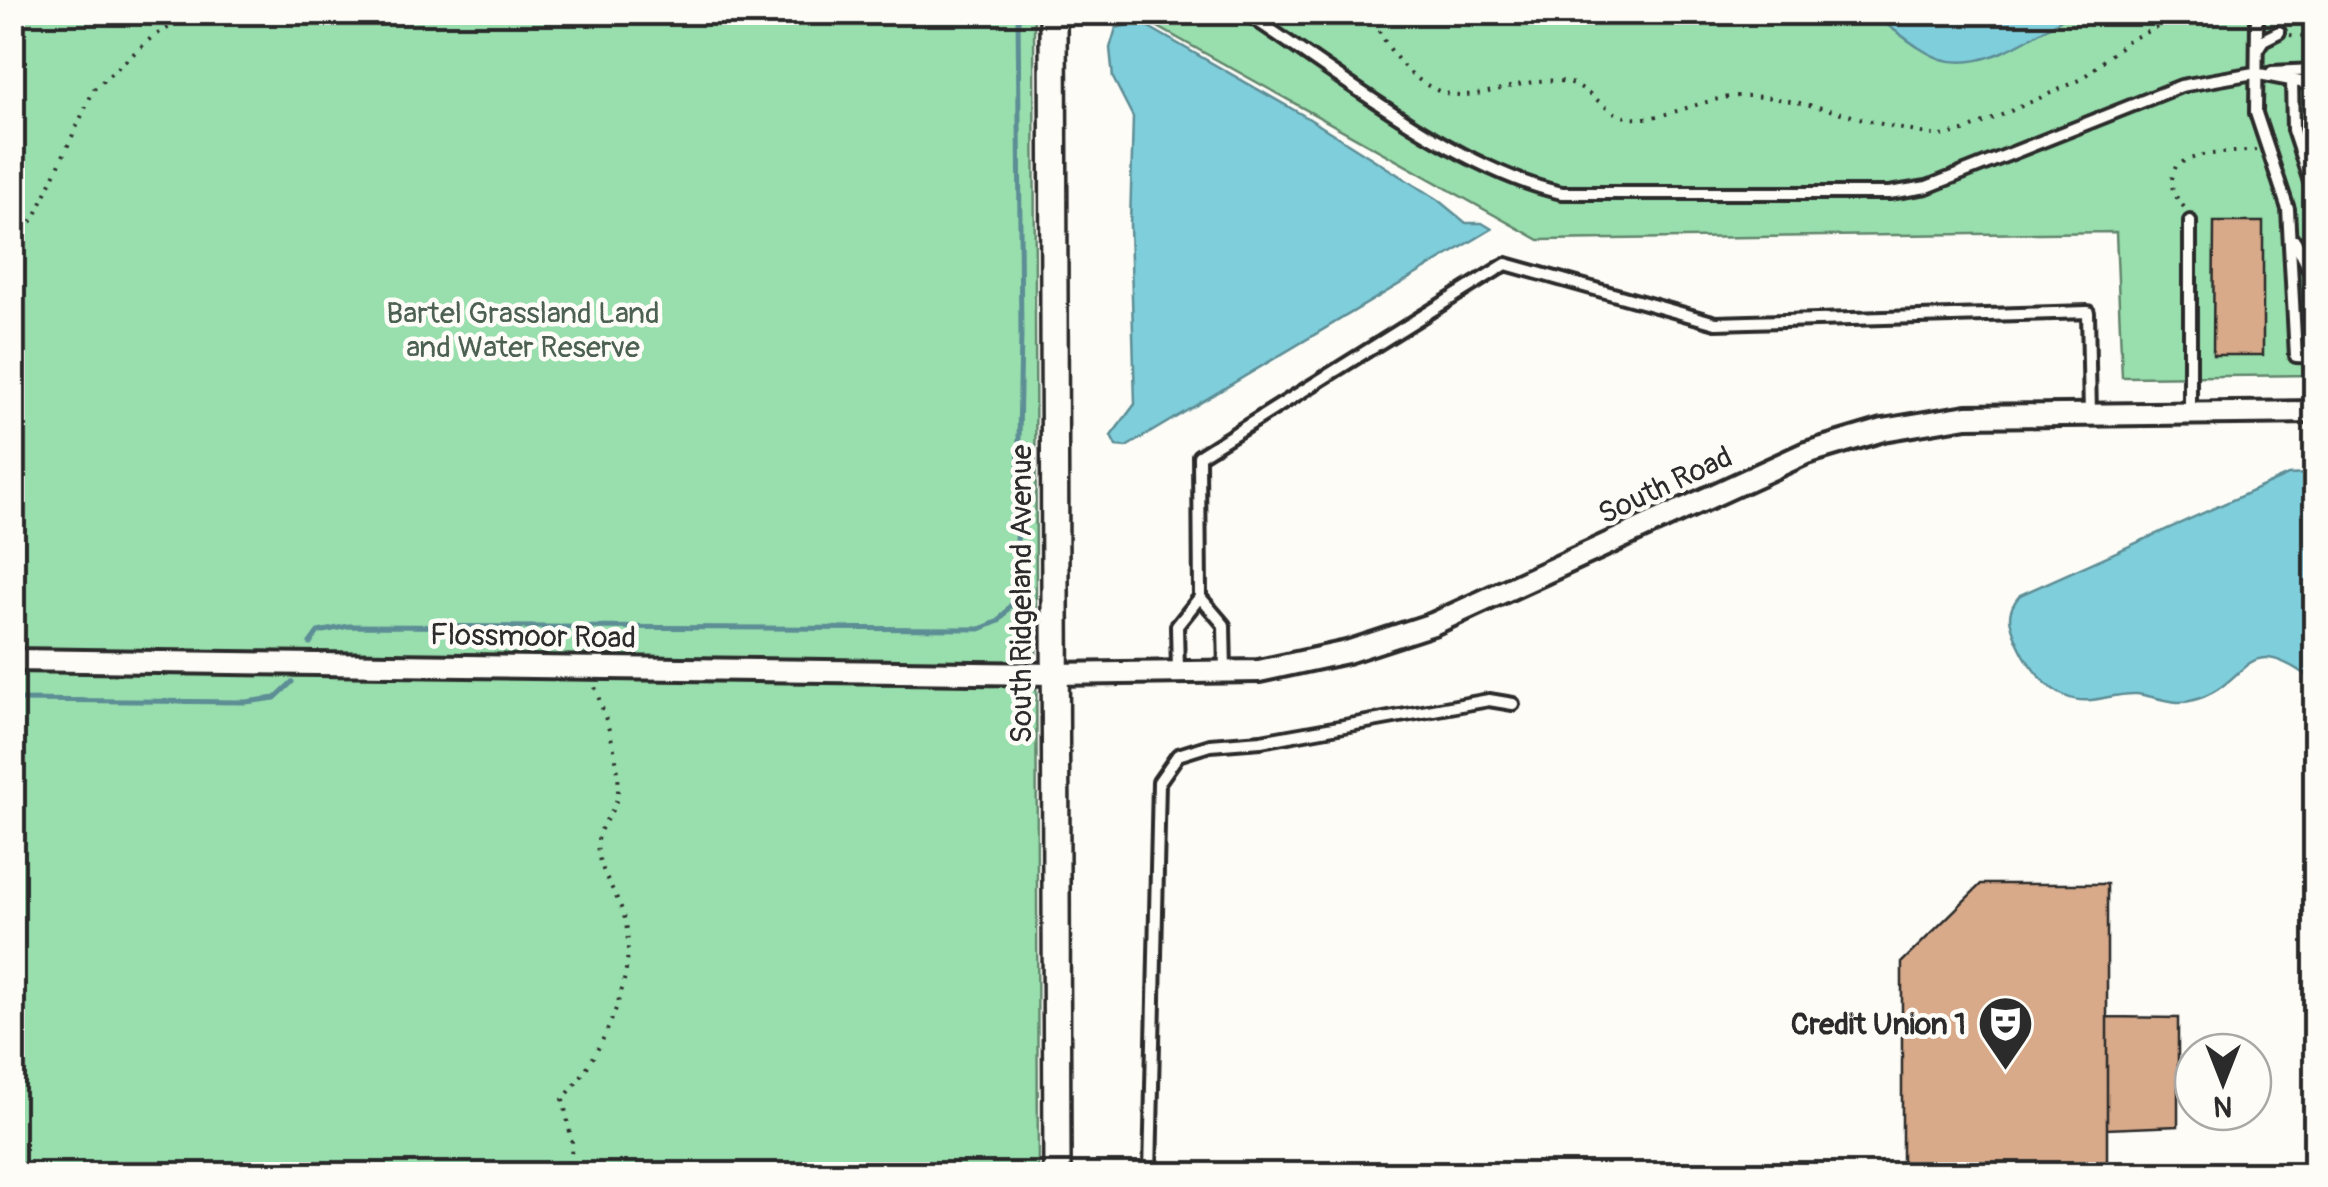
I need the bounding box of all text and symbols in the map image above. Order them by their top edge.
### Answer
park label: Bartel Grassland Land and Water Reserve [386,295,660,366]
street label: South Road [1592,438,1738,533]
street label: South Ridgeland Avenue [1003,444,1040,744]
street label: Flossmoor Road [430,616,636,657]
theatre icon: Credit Union 1 [1975,994,2035,1073]
place label: Credit Union 1 [1791,1006,1966,1043]
north arrow [2173,1032,2273,1132]
text: N [2214,1088,2232,1123]

